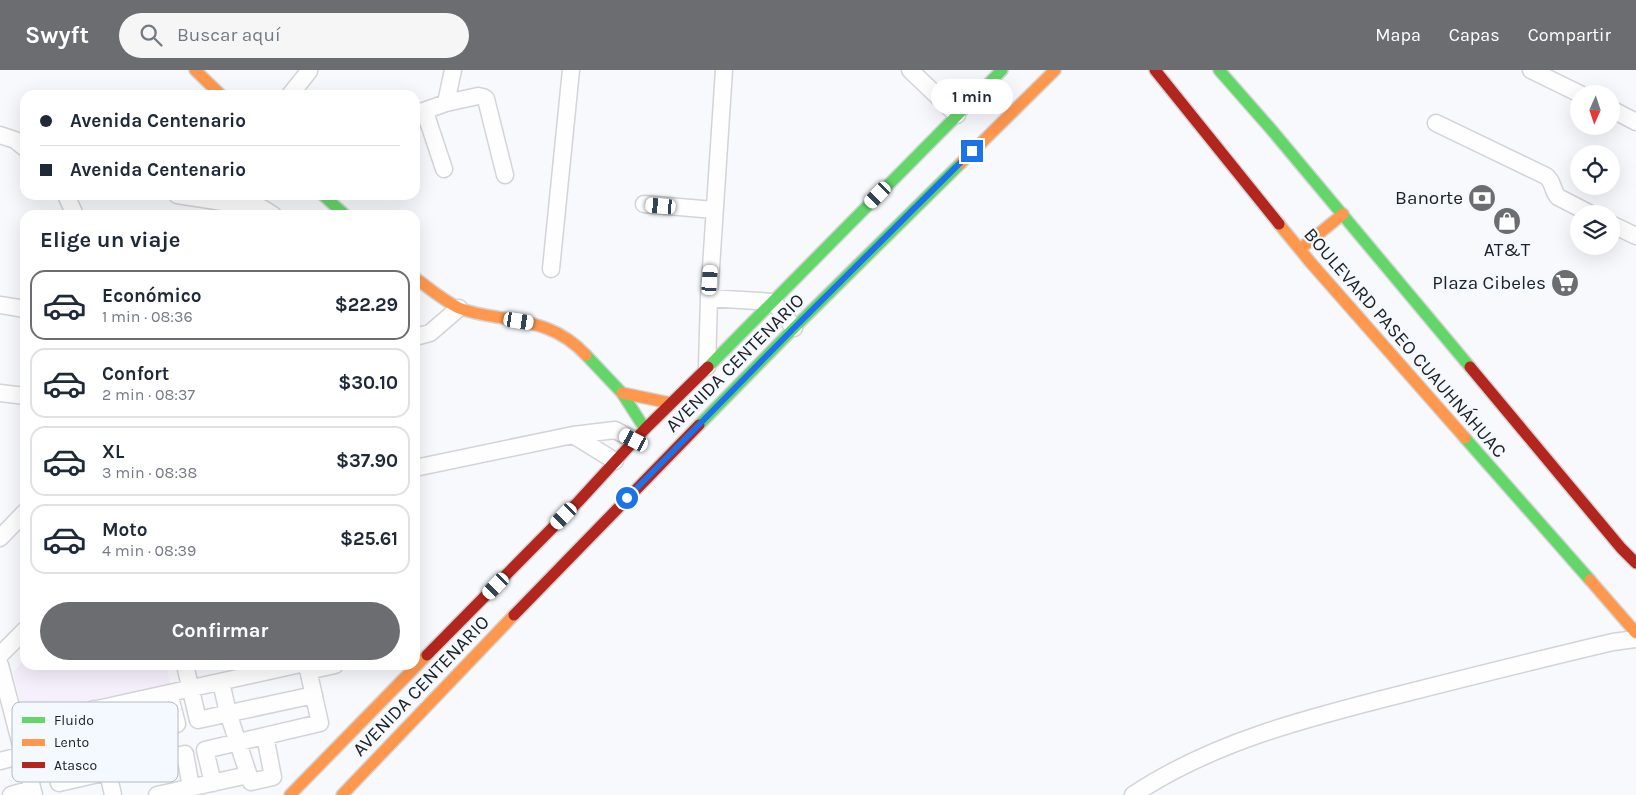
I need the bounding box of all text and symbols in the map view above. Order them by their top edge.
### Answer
search box [119,13,469,58]
text: Swyft [25,21,89,49]
icon: search [137,21,165,49]
text: Buscar aquí [177,24,281,46]
text: Mapa [1375,24,1421,46]
text: Capas [1449,24,1500,46]
text: Compartir [1528,24,1611,46]
callout: 1 min [931,78,1013,114]
north arrow [1570,85,1620,135]
map controls [1570,85,1620,255]
text: 1 min [952,87,992,106]
text: Avenida Centenario [70,110,246,132]
route end [961,140,983,162]
button: locate [1570,145,1620,195]
text: Avenida Centenario [70,159,246,181]
car [862,179,893,211]
bank icon: Banorte [1467,183,1497,213]
place label: Banorte [1395,187,1463,209]
car [645,197,676,215]
button: layers [1570,205,1620,255]
shop icon: AT&T [1492,206,1522,236]
street label: BOULEVARD PASEO CUAUHNÁHUAC [1299,223,1511,462]
text: Elige un viaje [40,227,180,253]
place label: AT&T [1484,239,1531,261]
car [701,265,718,295]
supermarket icon: Plaza Cibeles [1550,268,1580,298]
place label: Plaza Cibeles [1432,272,1546,294]
icon: car [42,283,87,328]
text: Económico [102,285,202,307]
street label: AVENIDA CENTENARIO [661,289,809,437]
text: $22.29 [335,294,398,316]
text: 1 min · 08:36 [102,307,193,326]
car [503,311,534,331]
icon: car [42,361,87,406]
text: Confort [102,363,169,385]
text: $30.10 [338,372,398,394]
text: 2 min · 08:37 [102,385,195,404]
car [617,427,650,453]
icon: car [42,439,87,484]
text: XL [102,441,124,463]
text: $37.90 [336,450,398,472]
text: 3 min · 08:38 [102,463,197,482]
route start [616,487,638,509]
car [548,500,579,532]
icon: car [42,517,87,562]
text: Moto [102,519,148,541]
text: $25.61 [340,528,398,550]
text: 4 min · 08:39 [102,541,196,560]
car [480,570,511,602]
button: Confirmar [40,602,400,660]
street label: AVENIDA CENTENARIO [348,611,494,761]
legend [12,702,178,782]
text: Fluido [54,712,94,729]
text: Lento [54,734,89,751]
text: Atasco [54,757,97,774]

